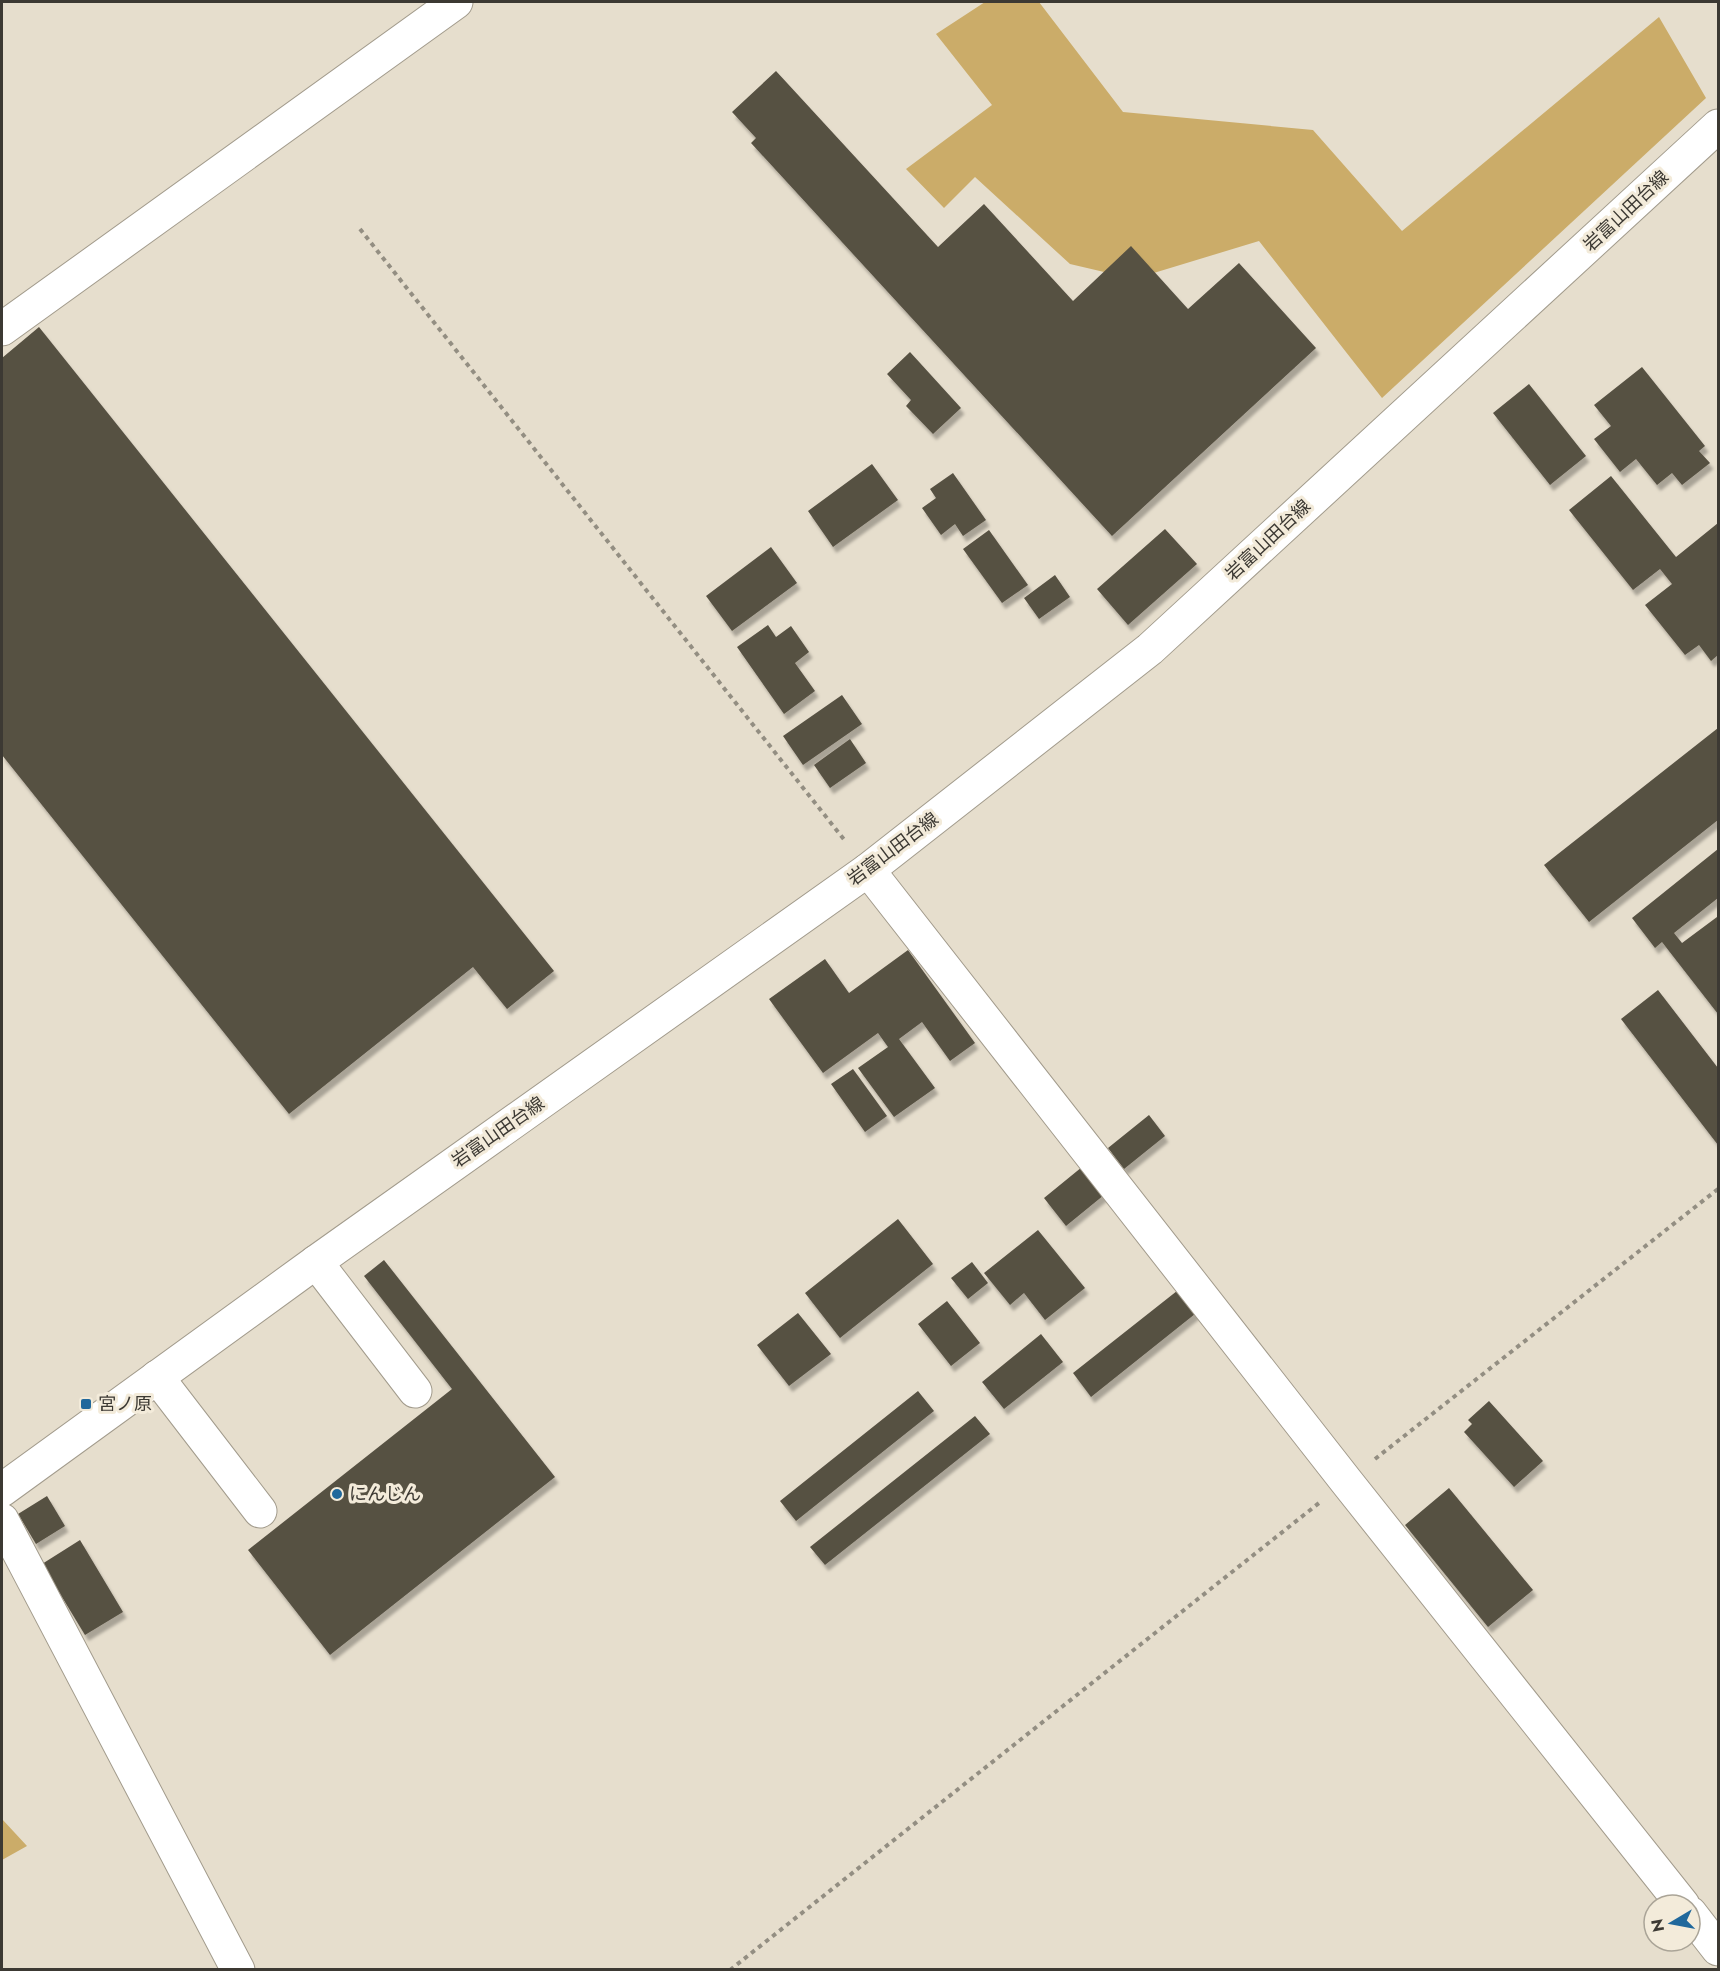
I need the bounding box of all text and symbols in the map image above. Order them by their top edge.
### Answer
street label: 岩富山田台線 [1578,165,1674,257]
street label: 岩富山田台線 [1220,494,1316,586]
street label: 岩富山田台線 [842,806,944,892]
street label: 岩富山田台線 [446,1090,550,1174]
place label: 宮ノ原 [98,1391,152,1417]
marker: 宮ノ原 [79,1397,93,1411]
place label: にんじん [349,1481,421,1507]
marker: にんじん [330,1487,344,1501]
north arrow [1642,1893,1702,1953]
text: N [1645,1917,1670,1934]

